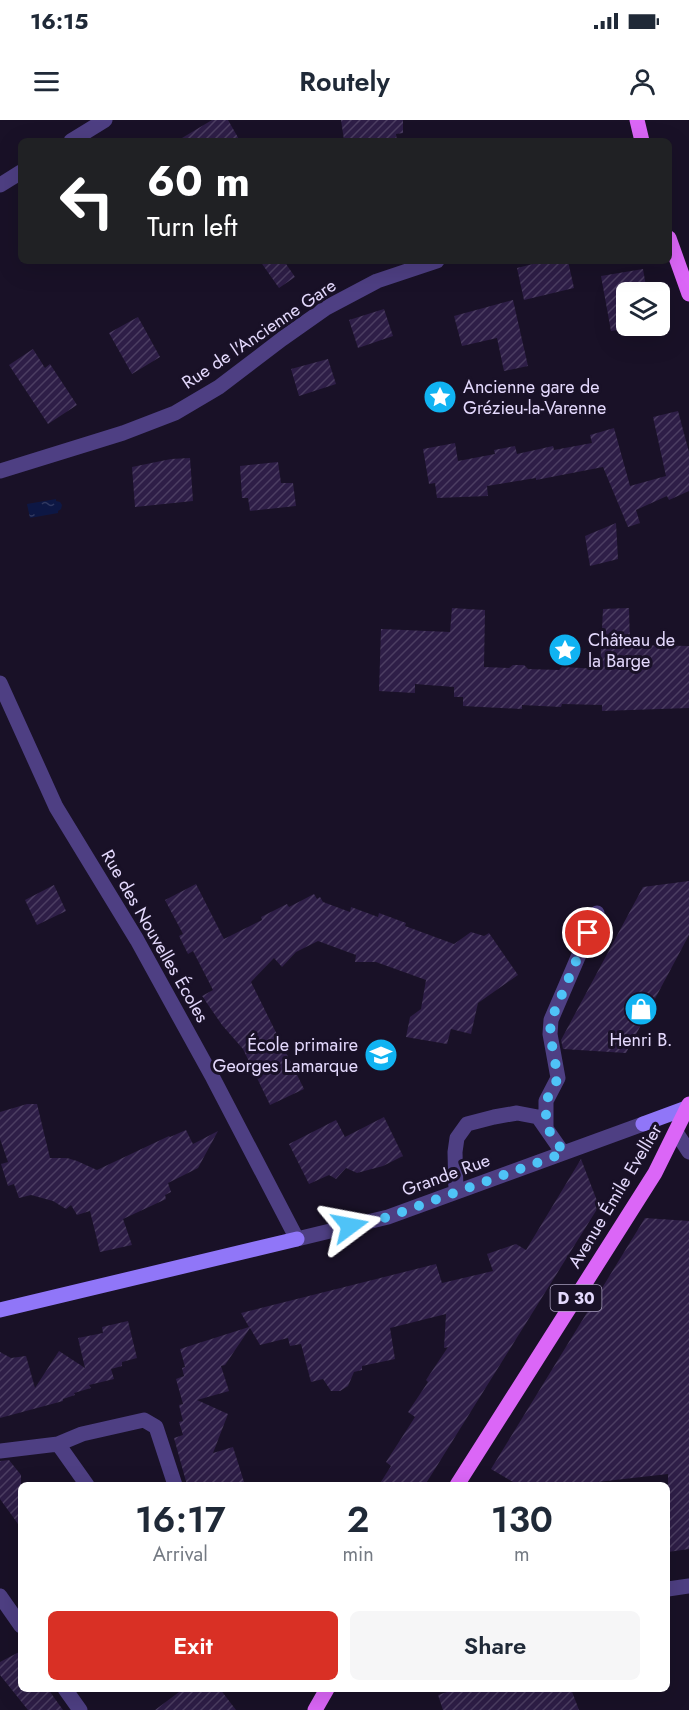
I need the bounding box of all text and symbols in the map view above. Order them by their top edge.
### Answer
text: 16:15 [30,5,88,37]
text: Routely [299,62,390,101]
icon: menu [30,65,63,98]
icon: person [626,65,659,98]
text: 60 m [147,151,250,212]
icon: left [48,162,126,240]
text: Turn left [147,207,237,246]
street label: Rue de l'Ancienne Gare [177,273,341,395]
map controls [616,282,670,336]
button: layers [616,282,670,336]
place label: Ancienne gare de Grézieu-la-Varenne [463,374,606,421]
place icon: Ancienne gare de Grézieu-la-Varenne [422,379,458,415]
place label: Château de la Barge [588,627,675,674]
place icon: Château de la Barge [547,632,583,668]
street label: Rue des Nouvelles Écoles [95,845,215,1027]
pin [562,907,613,958]
icon: arrive [571,916,604,949]
shop icon: Henri B. [623,991,659,1027]
place label: Henri B. [609,1027,673,1053]
place label: École primaire Georges Lamarque [213,1032,358,1079]
school or university icon: École primaire Georges Lamarque [363,1037,399,1073]
street label: Avenue Émile Evellier [562,1118,669,1273]
street label: Grande Rue [398,1147,494,1203]
position arrow [318,1194,382,1258]
road number: D 30 [550,1285,602,1311]
text: 16:17 [135,1493,226,1545]
text: 2 [347,1493,369,1545]
text: 130 [491,1493,553,1545]
text: Arrival [153,1540,208,1569]
text: min [342,1540,374,1569]
text: m [514,1540,530,1569]
button: Exit [48,1611,338,1680]
button: Share [350,1611,640,1680]

